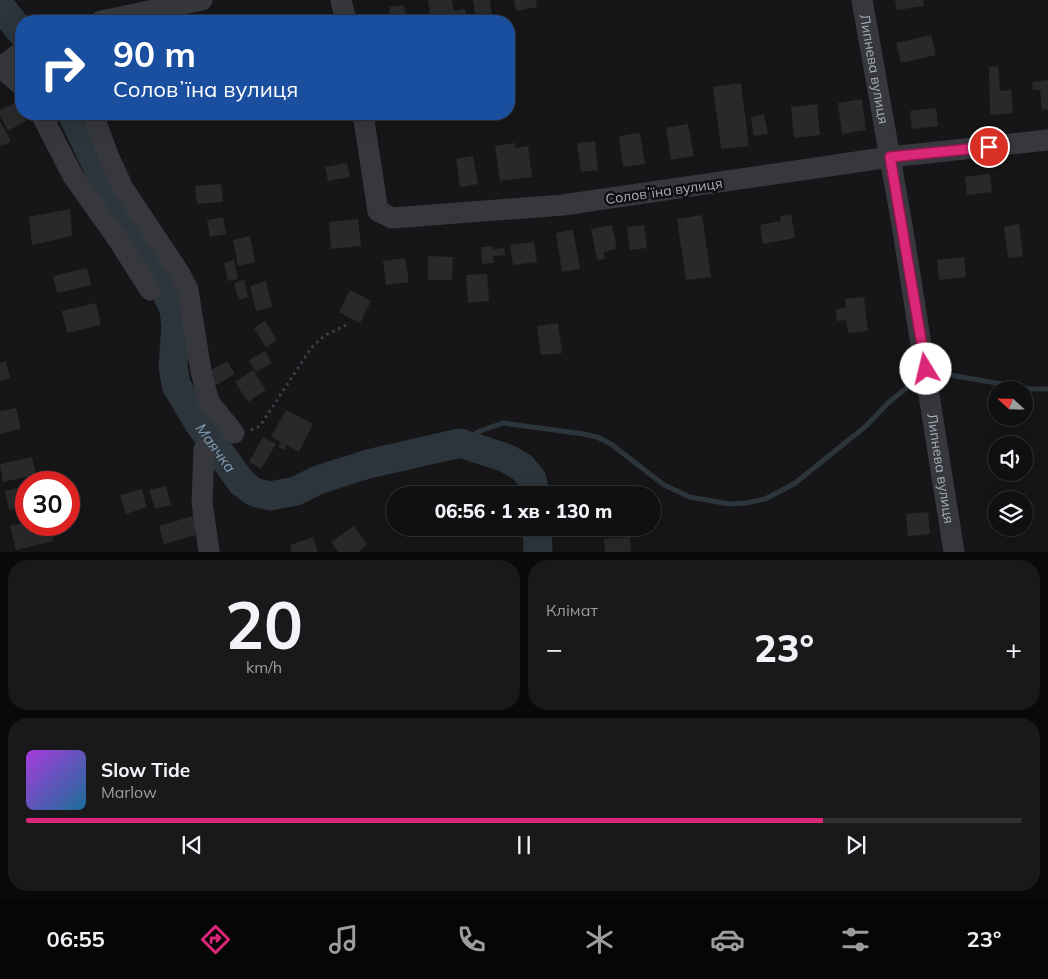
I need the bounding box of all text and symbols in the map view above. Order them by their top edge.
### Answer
street label: Липнева вулиця [856,13,893,125]
text: 90 m [113,32,196,76]
icon: right [30,35,95,100]
text: Соловʼїна вулиця [113,75,298,103]
pin [968,126,1010,168]
icon: arrive [975,133,1003,161]
street label: Соловʼїна вулиця [604,174,724,208]
position arrow [899,342,951,394]
north arrow [988,381,1032,426]
map controls [988,381,1033,536]
street label: Липнева вулиця [923,412,958,525]
water label: Маячка [192,419,240,476]
button: sound [988,436,1033,481]
speed limit sign: 30 [15,471,80,536]
button: layers [988,491,1033,536]
text: 06:56 · 1 хв · 130 m [435,499,612,523]
text: 20 [225,584,303,665]
text: Клімат [546,600,598,620]
text: 23° [754,624,814,672]
text: − [546,631,563,666]
text: + [1005,631,1022,666]
text: km/h [246,657,282,677]
text: Slow Tide [101,758,190,782]
text: Marlow [101,782,157,802]
icon: previous [178,831,206,859]
icon: pause [510,831,538,859]
icon: next [842,831,870,859]
icon: directions [198,922,233,957]
icon: music [326,922,361,957]
icon: phone [454,922,489,957]
icon: climate [582,922,617,957]
icon: car [710,922,745,957]
icon: filters [838,922,873,957]
text: 06:55 [47,925,105,953]
text: 23° [967,925,1001,953]

